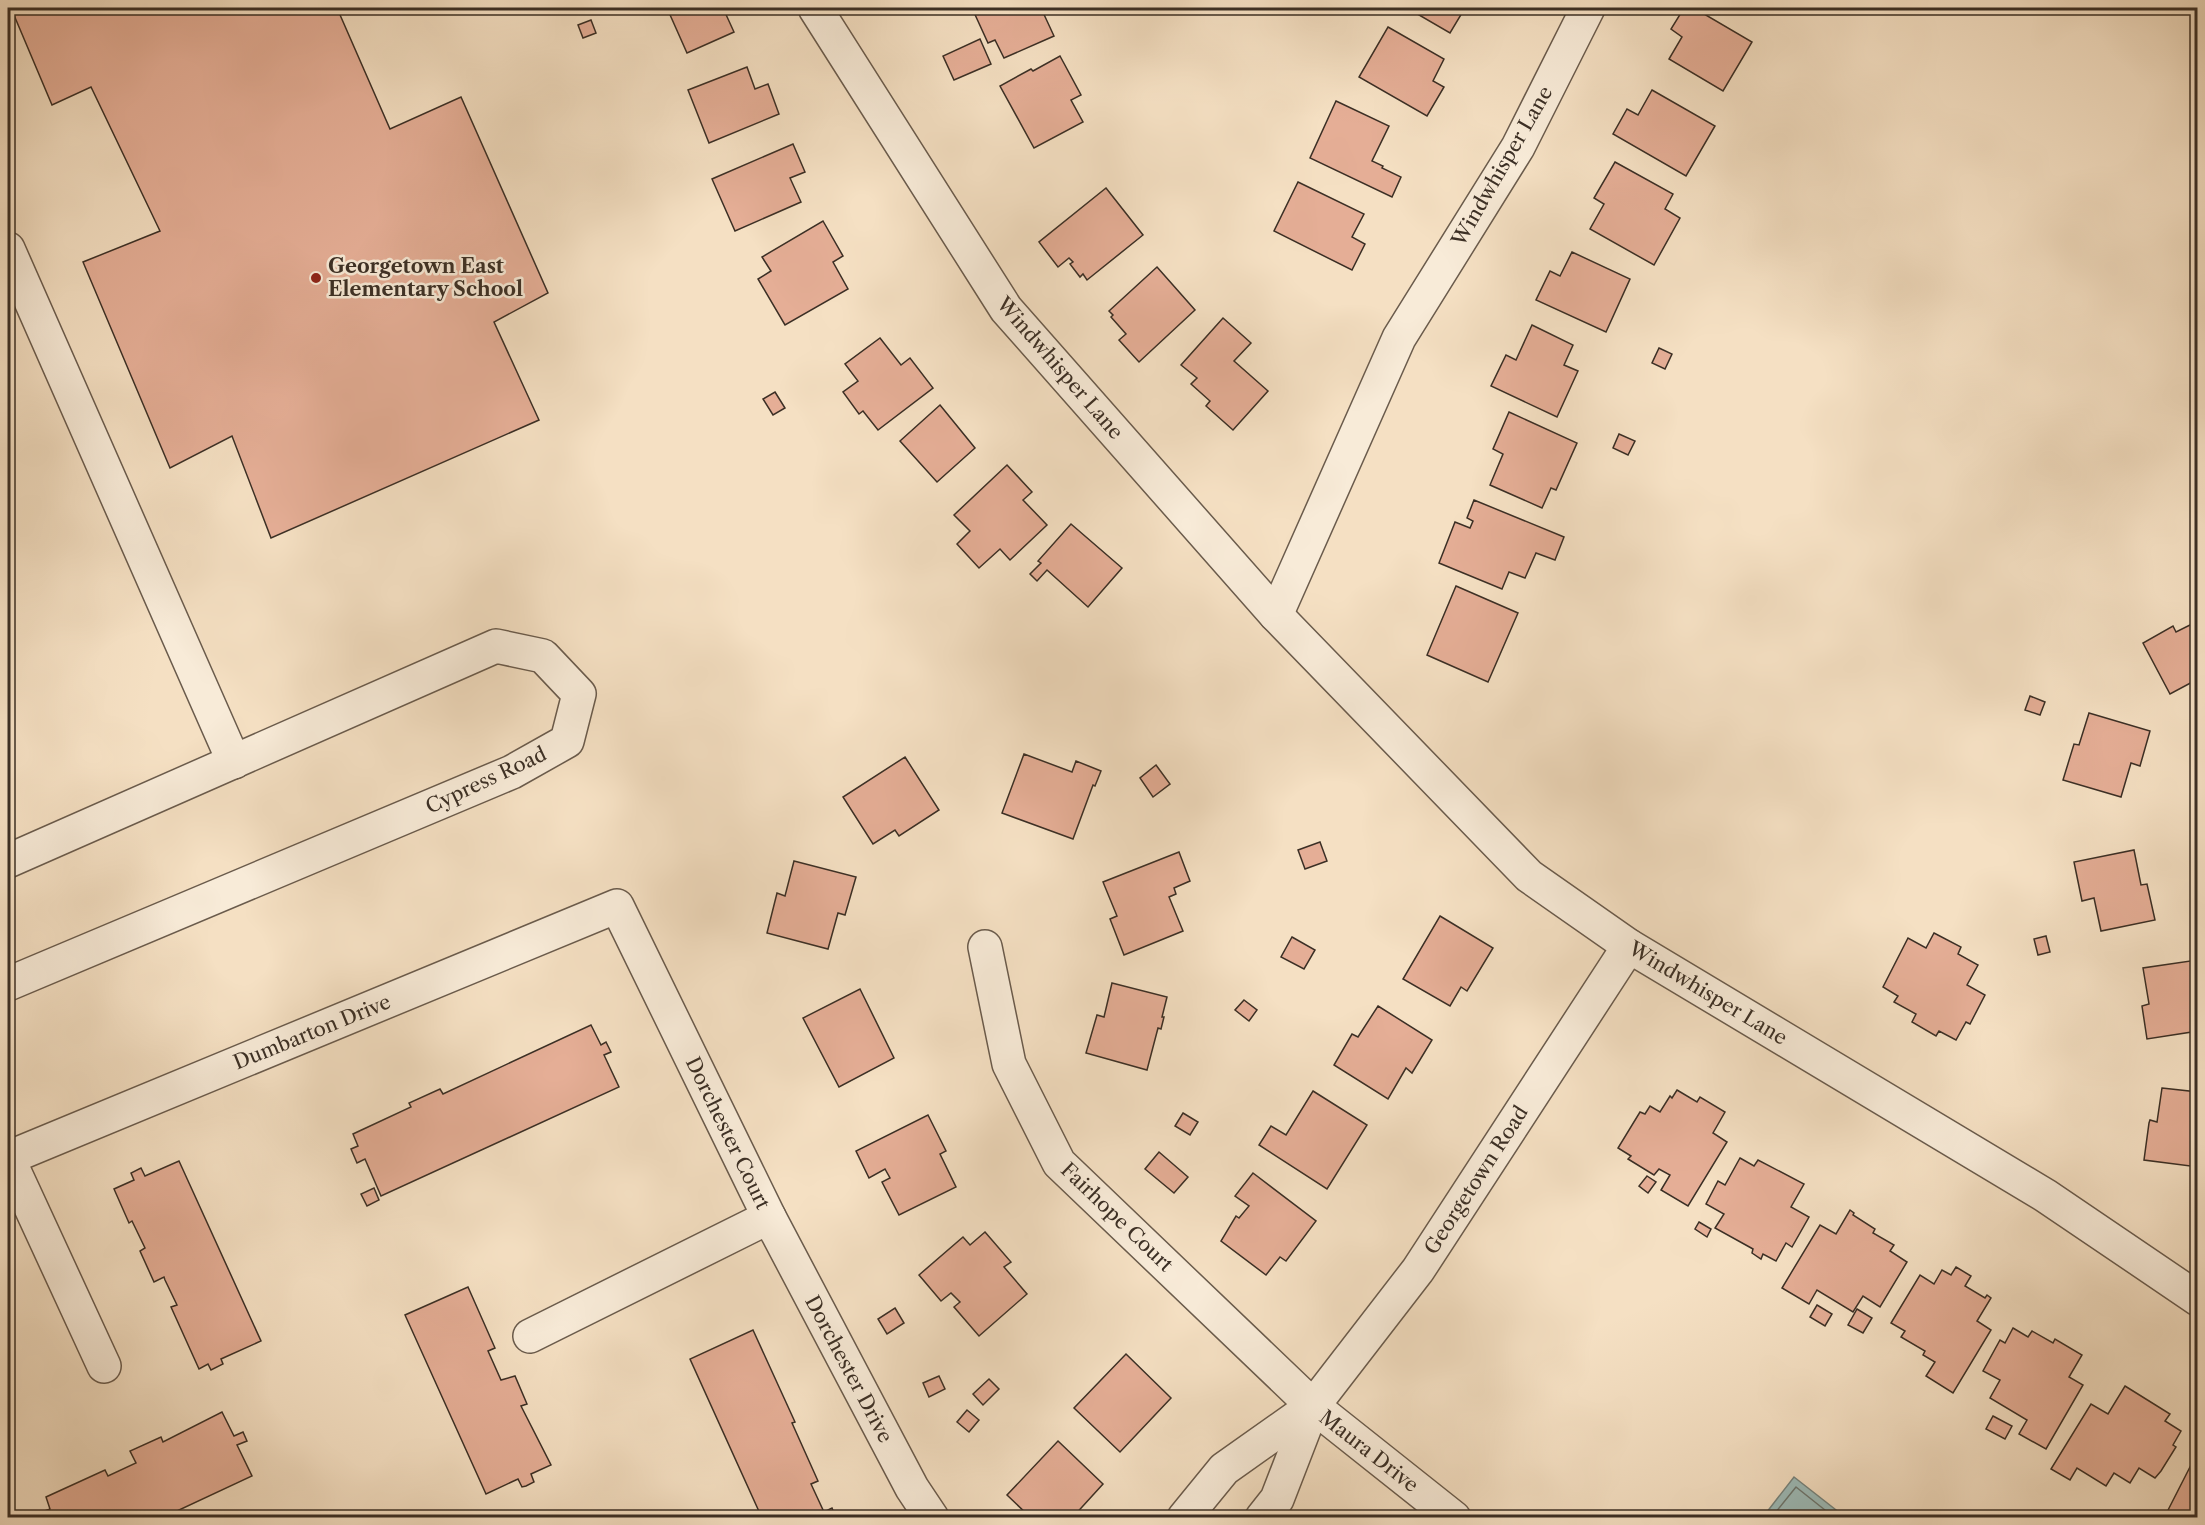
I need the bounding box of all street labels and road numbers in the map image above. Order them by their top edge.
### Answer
street label: Windwhisper Lane [1446,82,1558,251]
street label: Windwhisper Lane [991,291,1128,444]
street label: Cypress Road [422,742,550,818]
street label: Windwhisper Lane [1624,936,1792,1050]
street label: Dumbarton Drive [230,990,394,1074]
street label: Dorchester Court [681,1053,775,1213]
street label: Georgetown Road [1419,1101,1533,1259]
street label: Fairhope Court [1056,1157,1178,1277]
street label: Dorchester Drive [800,1291,898,1447]
street label: Maura Drive [1315,1405,1423,1497]

